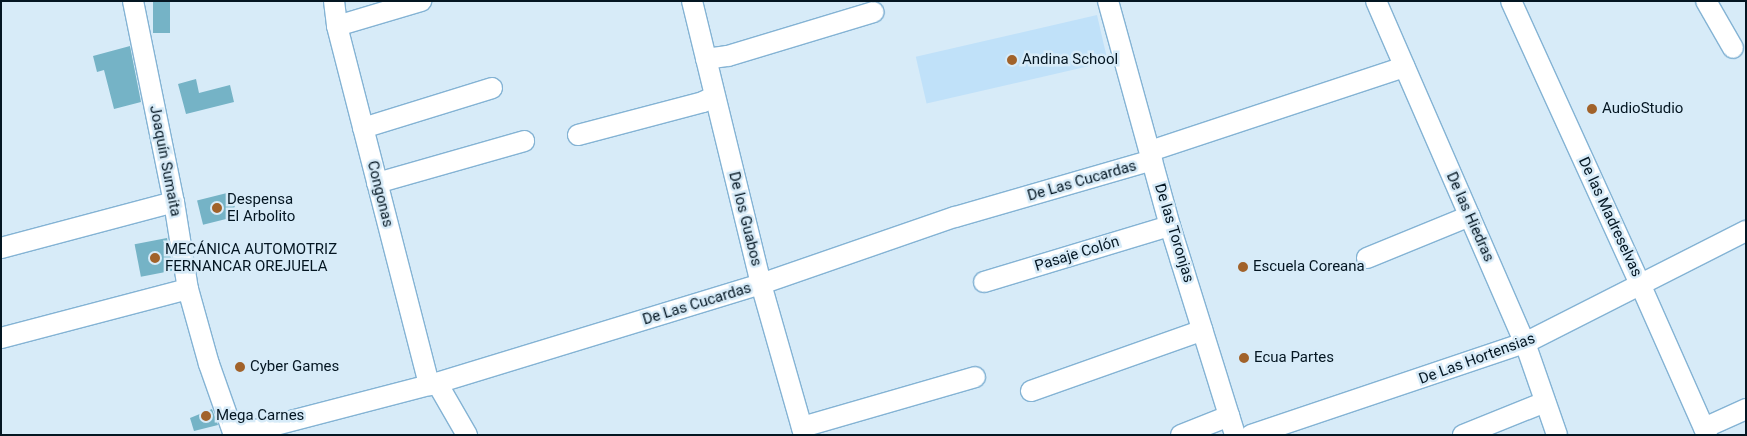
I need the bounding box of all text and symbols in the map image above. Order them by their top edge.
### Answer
place label: Andina School [1022,51,1118,69]
marker: Andina School [1006,54,1018,66]
place label: AudioStudio [1602,100,1683,118]
marker: AudioStudio [1586,103,1598,115]
street label: Joaquín Sumaita [145,104,185,218]
street label: De las Madreselvas [1574,154,1646,280]
street label: De Las Cucardas [1025,157,1139,205]
street label: Congonas [363,159,397,229]
street label: De las Hiedras [1442,169,1498,265]
street label: De los Guabos [725,170,765,268]
street label: De las Toronjas [1150,181,1198,285]
place label: Despensa El Arbolito [227,190,295,225]
marker: Despensa El Arbolito [211,202,223,214]
street label: Pasaje Colón [1033,233,1121,275]
place label: MECÁNICA AUTOMOTRIZ FERNANCAR OREJUELA [165,240,337,275]
marker: MECÁNICA AUTOMOTRIZ FERNANCAR OREJUELA [149,252,161,264]
place label: Escuela Coreana [1253,258,1365,276]
marker: Escuela Coreana [1237,261,1249,273]
street label: De Las Cucardas [641,279,753,329]
street label: De Las Hortensias [1416,330,1538,388]
place label: Ecua Partes [1254,349,1334,367]
marker: Ecua Partes [1238,352,1250,364]
place label: Cyber Games [250,358,339,376]
marker: Cyber Games [234,361,246,373]
place label: Mega Carnes [216,407,304,425]
marker: Mega Carnes [200,410,212,422]

